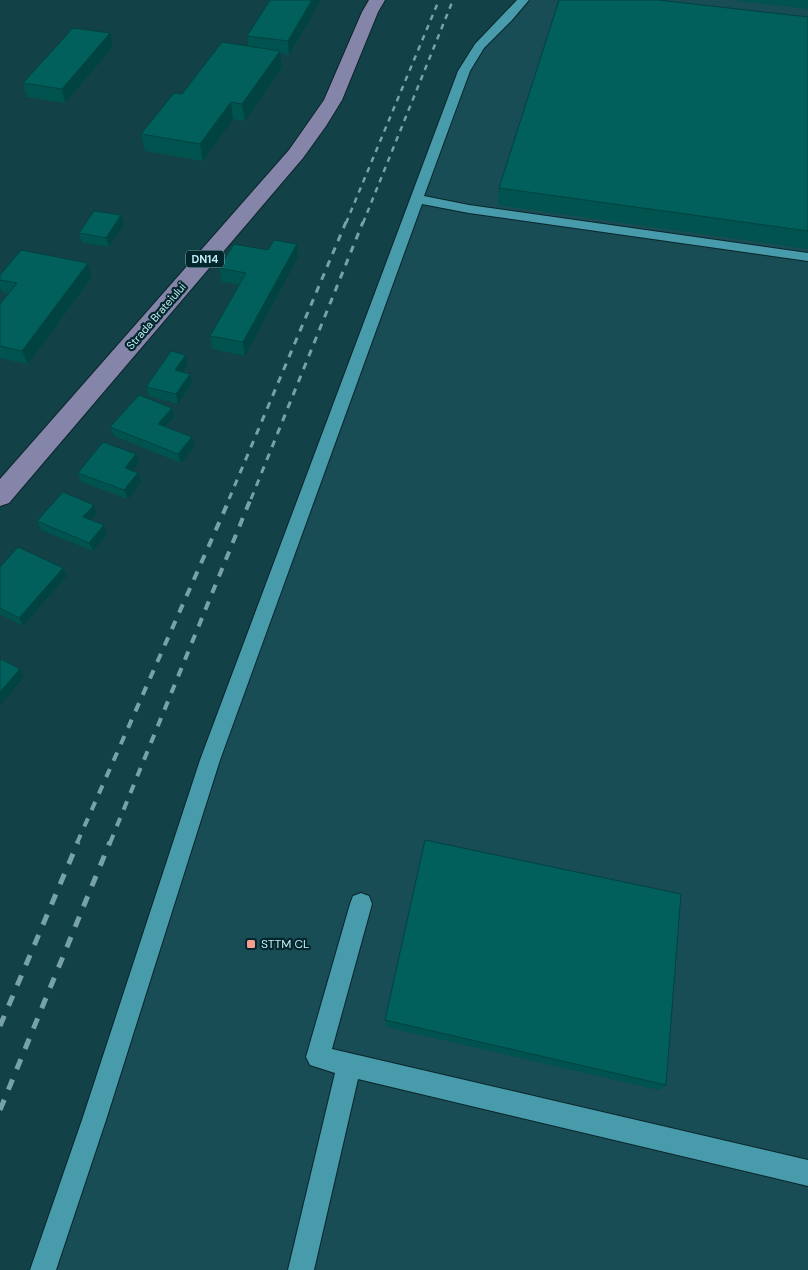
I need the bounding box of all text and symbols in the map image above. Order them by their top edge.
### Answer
road number: DN14 [186,250,224,268]
street label: Strada Brateiului [123,280,189,352]
place label: STTM CL [261,936,309,952]
marker: STTM CL [245,938,257,950]

